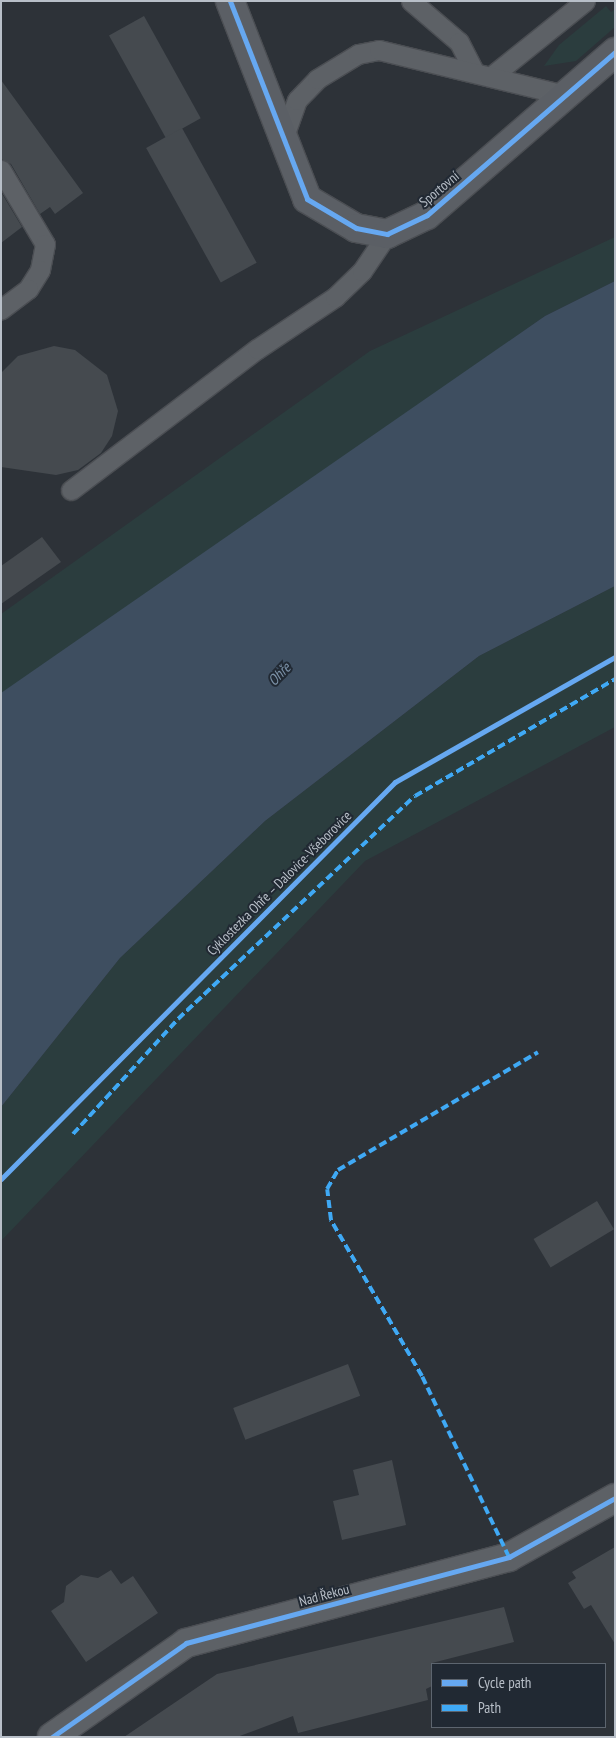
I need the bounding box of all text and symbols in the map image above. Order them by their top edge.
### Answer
street label: Sportovní [416,168,462,210]
water label: Ohře [264,659,294,689]
street label: Cyklostezka Ohře – Dalovice-Všeborovice [203,807,355,959]
street label: Nad Řekou [297,1580,351,1610]
legend [431,1663,606,1728]
text: Cycle path [478,1673,531,1692]
text: Path [478,1698,501,1717]

